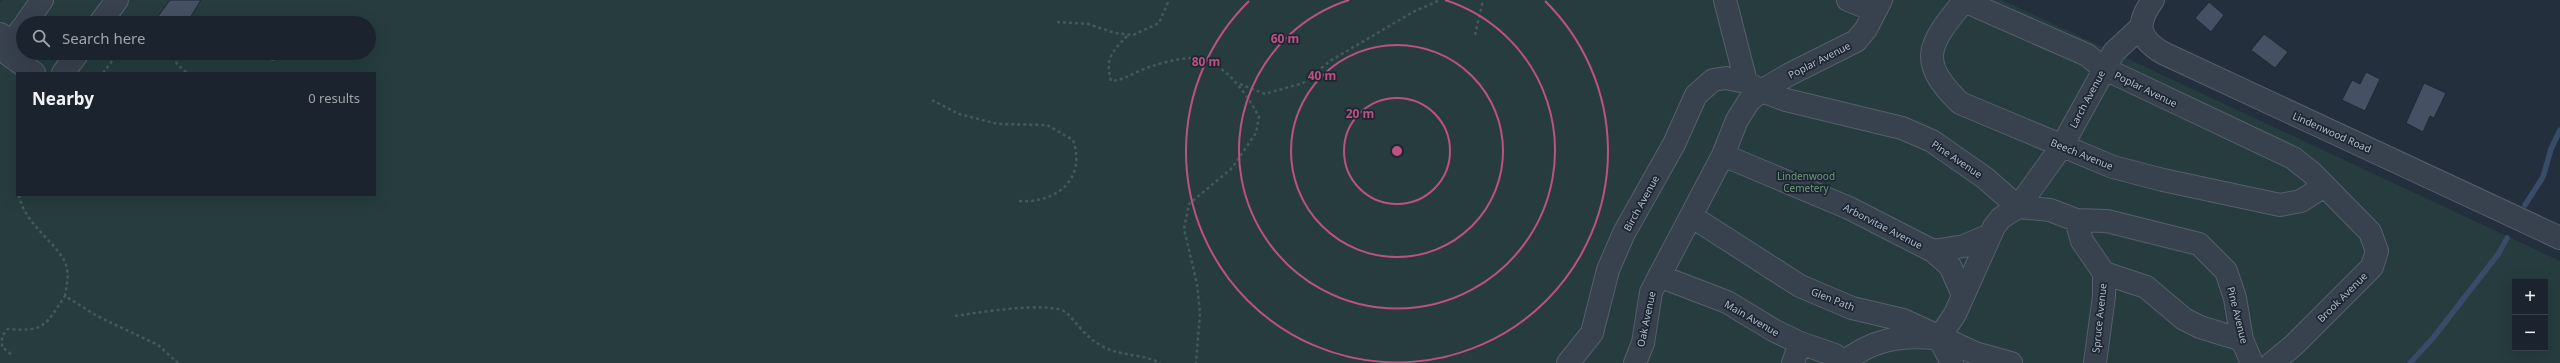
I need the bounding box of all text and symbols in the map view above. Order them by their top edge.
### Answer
search box [16,16,376,60]
icon: search [30,27,52,49]
text: Search here [62,28,145,48]
text: 60 m [1271,30,1299,47]
street label: Poplar Avenue [1785,38,1853,82]
text: 80 m [1192,53,1220,70]
text: 40 m [1308,67,1336,84]
street label: Larch Avenue [2066,67,2108,130]
street label: Poplar Avenue [2112,68,2180,110]
text: Nearby [32,87,94,110]
text: 0 results [308,89,360,107]
text: 20 m [1346,105,1374,122]
street label: Lindenwood Road [2290,108,2374,156]
street label: Beech Avenue [2049,135,2116,173]
street label: Pine Avenue [1929,137,1985,181]
centre of rings [1390,144,1404,158]
park label: Lindenwood Cemetery [1777,169,1835,195]
street label: Birch Avenue [1620,172,1662,233]
street label: Arborvitae Avenue [1841,200,1925,252]
street label: Brook Avenue [2314,269,2370,325]
map controls [2512,279,2548,351]
button: + [2512,279,2548,315]
street label: Spruce Avenue [2088,282,2110,354]
street label: Glen Path [1809,284,1857,314]
street label: Pine Avenue [2224,285,2252,345]
street label: Oak Avenue [1633,290,1659,348]
street label: Main Avenue [1722,297,1782,340]
button: − [2512,315,2548,351]

